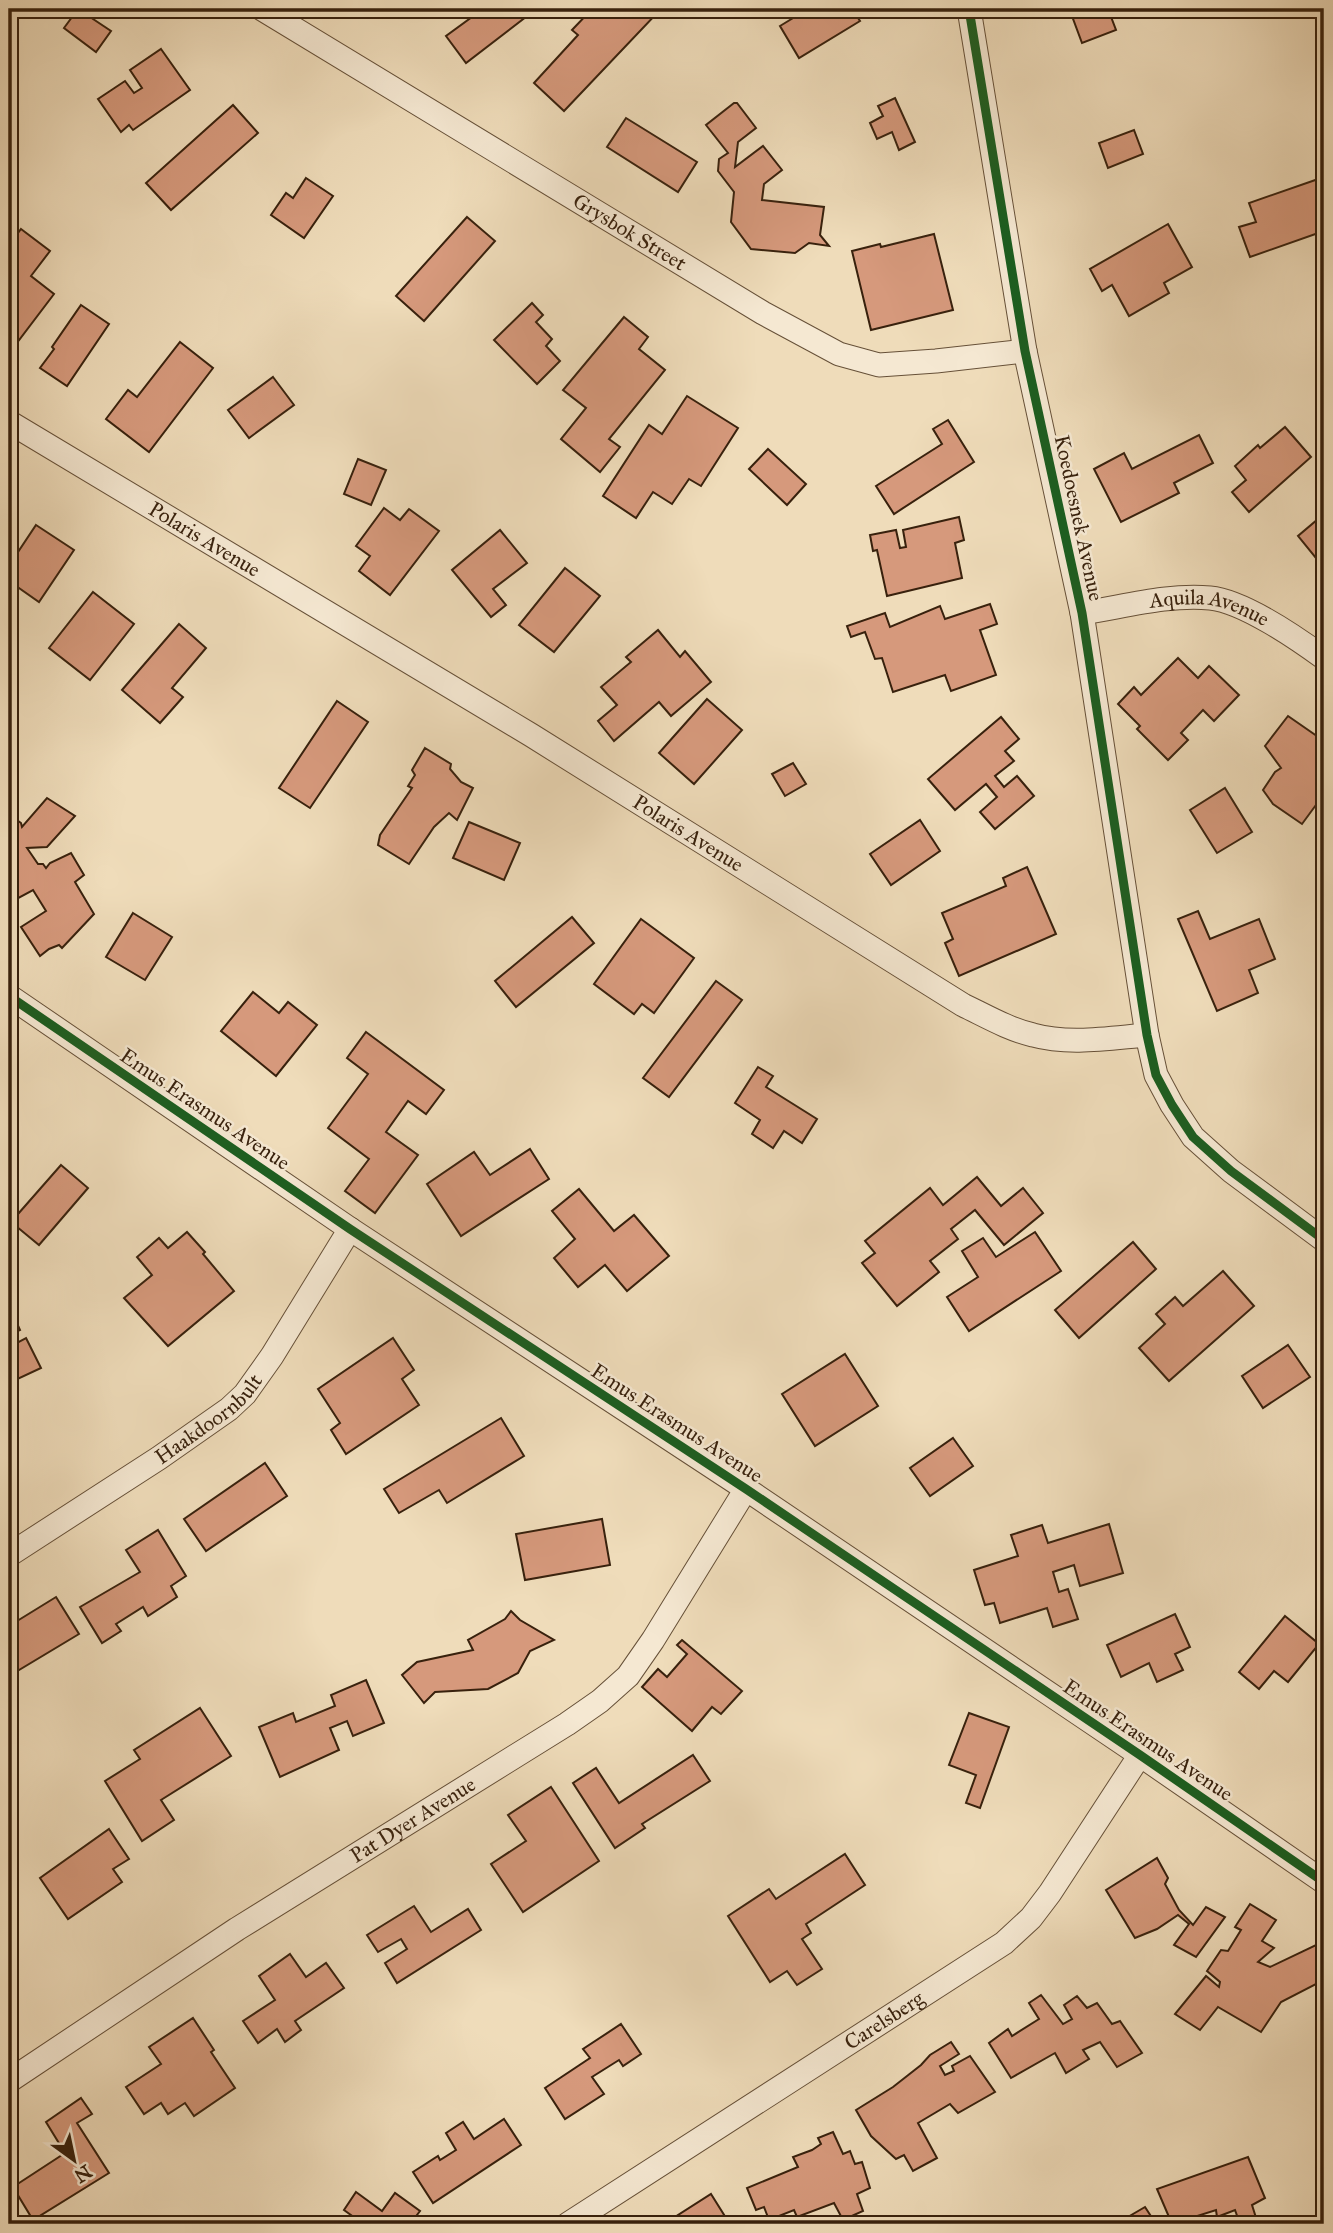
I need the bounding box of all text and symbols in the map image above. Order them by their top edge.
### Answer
street label: Grysbok Street [568,188,692,277]
street label: Koedoesnek Avenue [1049,433,1109,604]
street label: Polaris Avenue [144,496,265,583]
street label: Aquila Avenue [1147,584,1274,632]
street label: Polaris Avenue [628,789,749,878]
street label: Emus Erasmus Avenue [115,1042,295,1176]
street label: Emus Erasmus Avenue [586,1358,768,1488]
street label: Haakdoornbult [150,1368,268,1470]
street label: Emus Erasmus Avenue [1058,1673,1238,1807]
street label: Pat Dyer Avenue [345,1771,481,1869]
street label: Carelsberg [839,1985,929,2056]
north arrow [38,2124,108,2194]
text: N [70,2160,96,2188]

